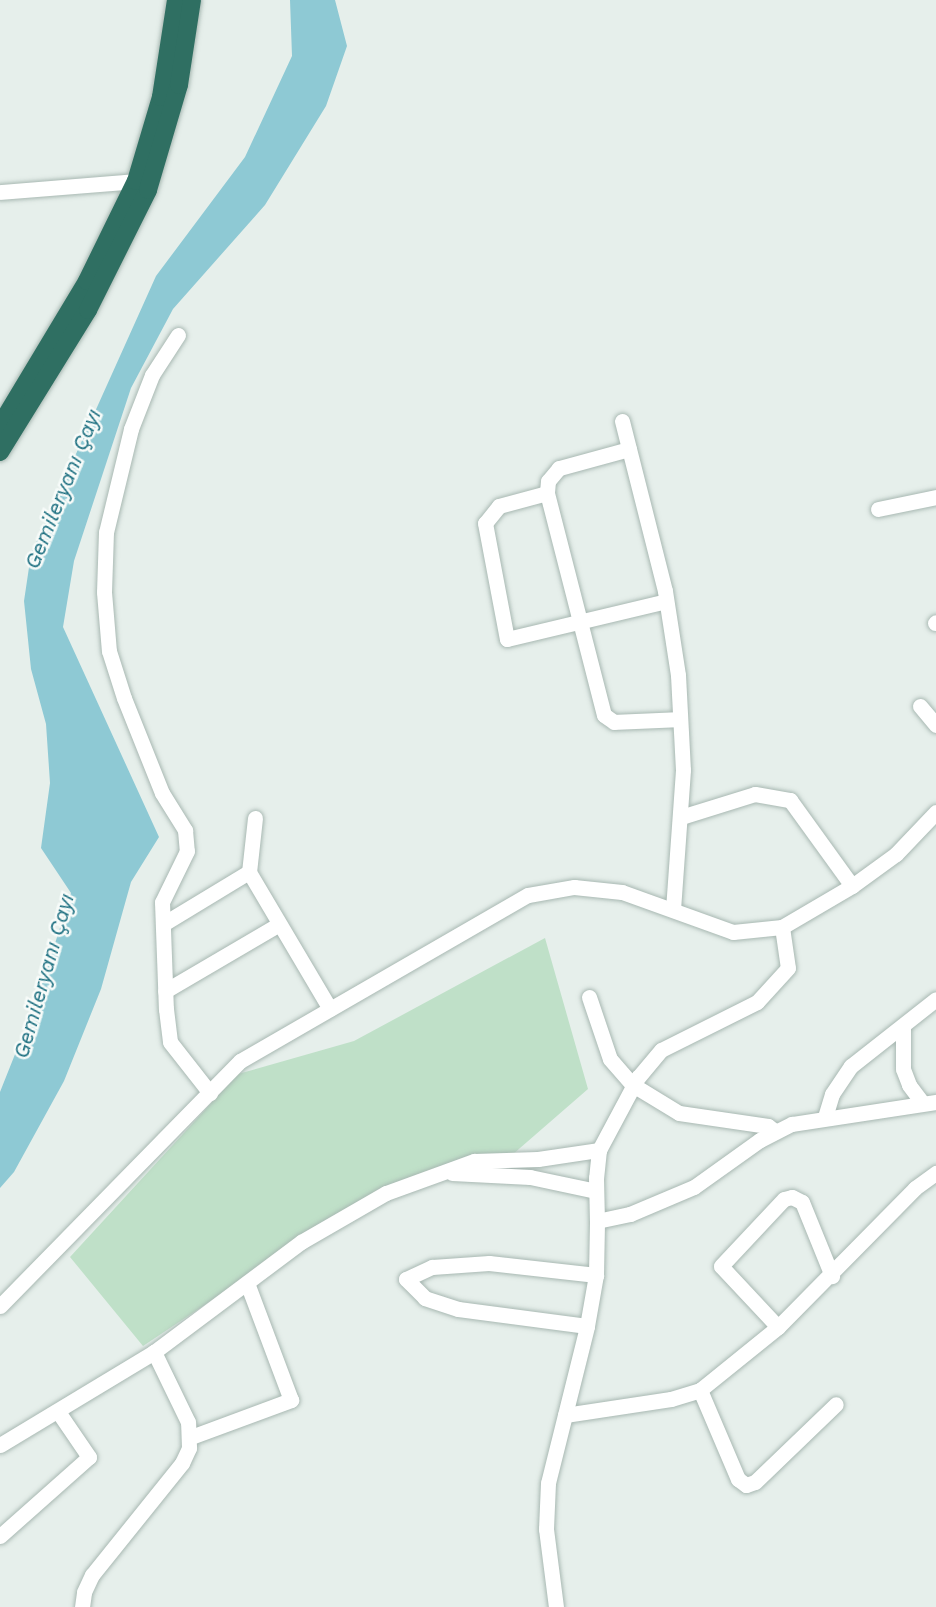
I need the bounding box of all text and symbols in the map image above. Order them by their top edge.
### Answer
water label: Gemileryanı Çayı [19,405,107,573]
water label: Gemileryanı Çayı [8,891,80,1061]

